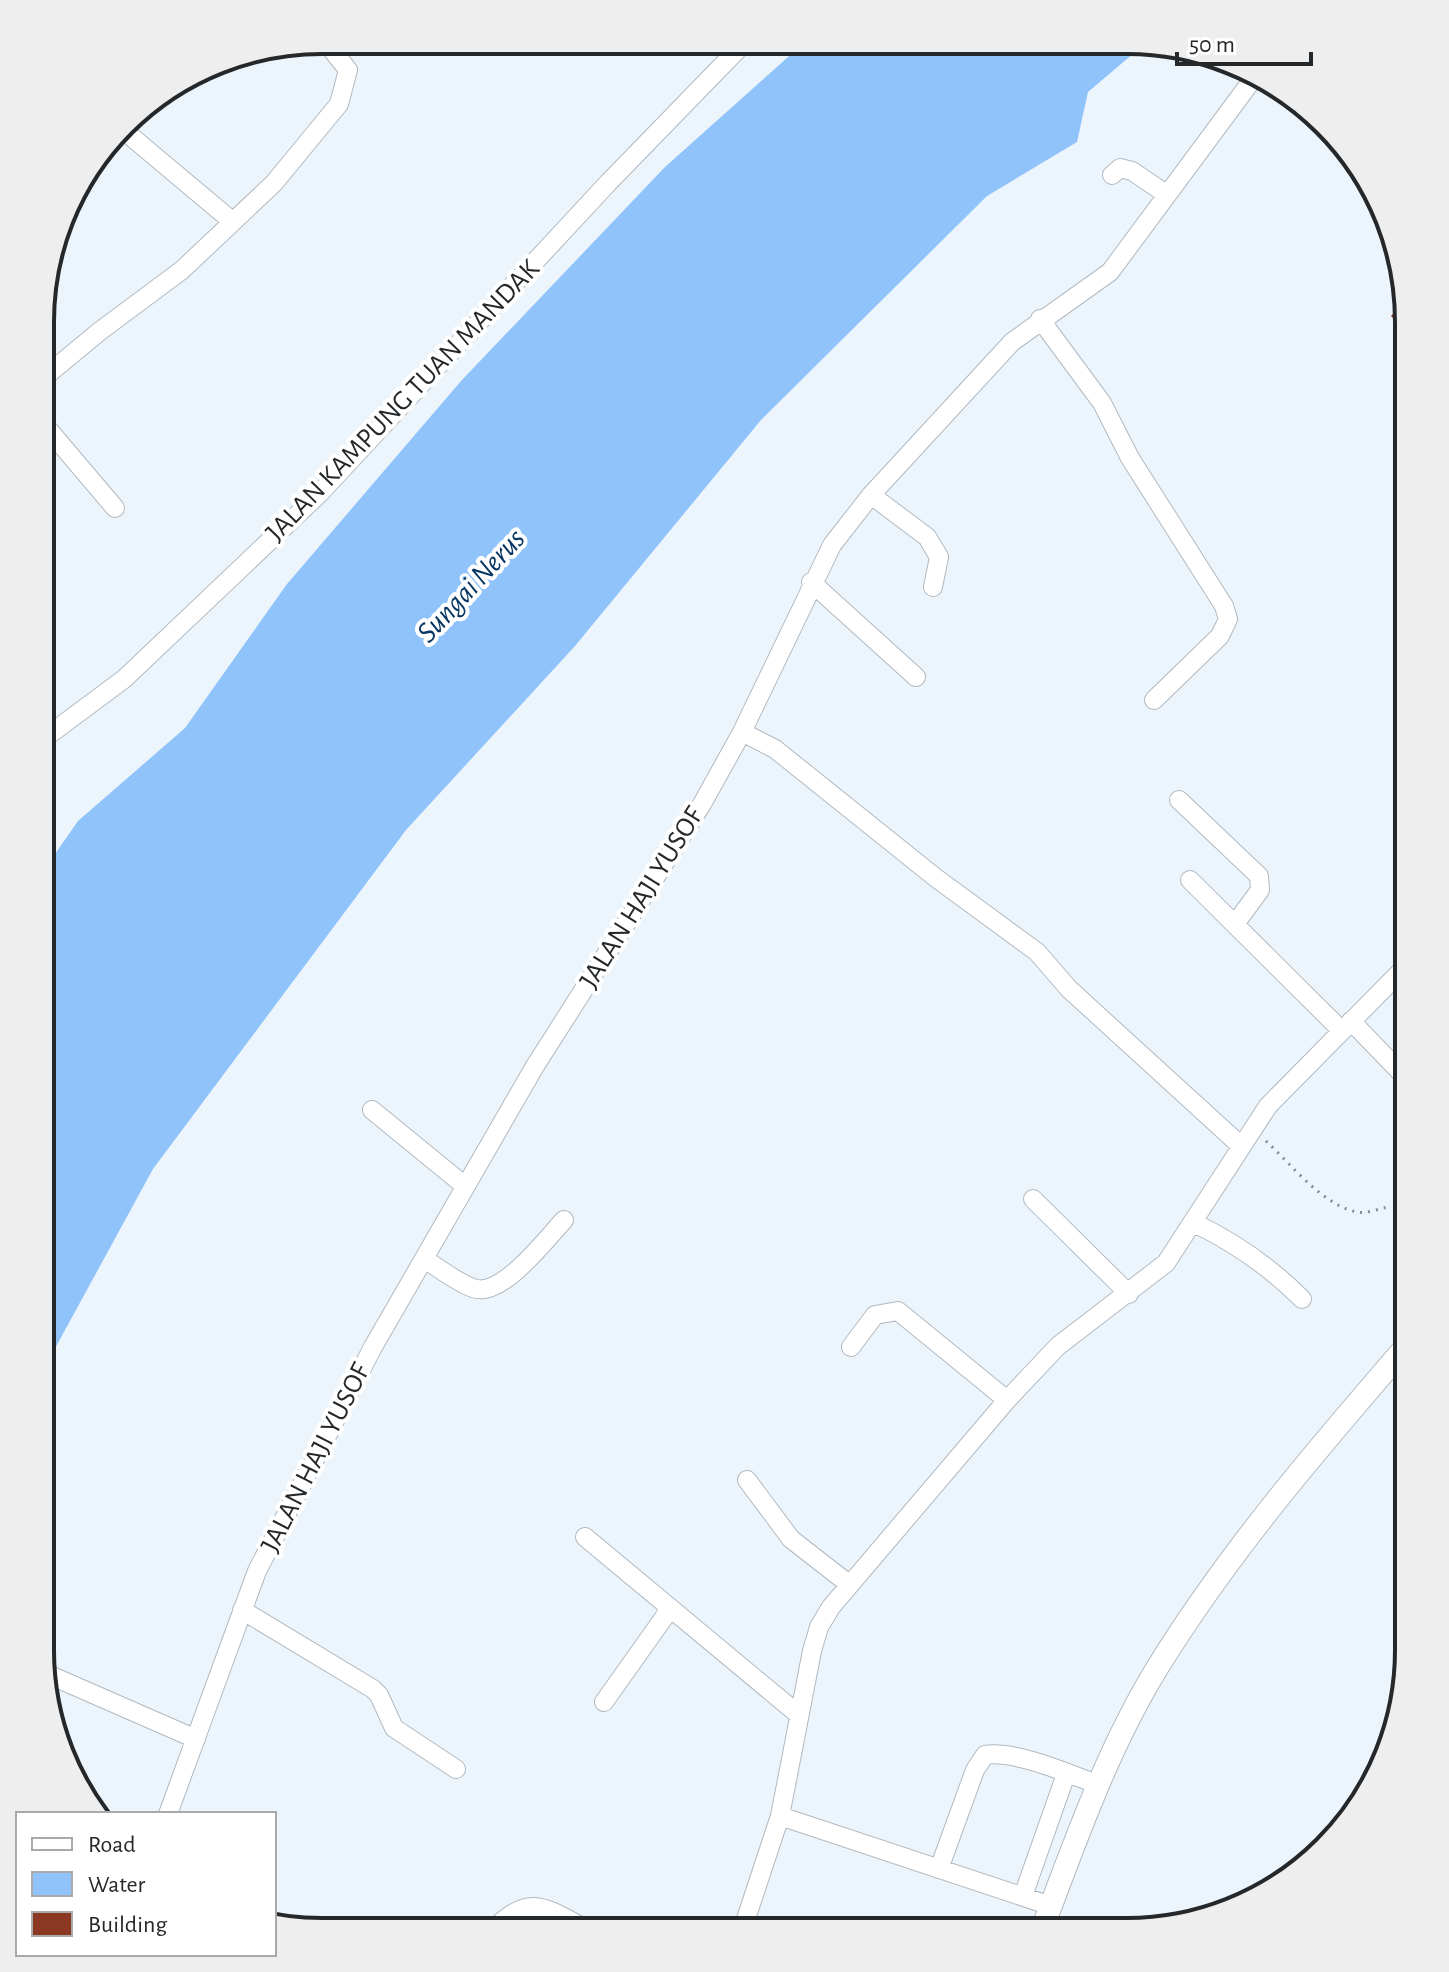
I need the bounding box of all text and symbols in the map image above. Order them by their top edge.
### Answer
scale bar [1177,16,1311,66]
text: 50 m [1189,33,1235,57]
street label: JALAN KAMPUNG TUAN MANDAK [261,254,545,547]
water label: Sungai Nerus [411,523,531,648]
street label: JALAN HAJI YUSOF [575,802,709,994]
street label: JALAN HAJI YUSOF [256,1358,376,1557]
legend [16,1812,276,1956]
text: Road [88,1833,136,1857]
text: Water [88,1873,146,1897]
text: Building [88,1913,167,1937]

